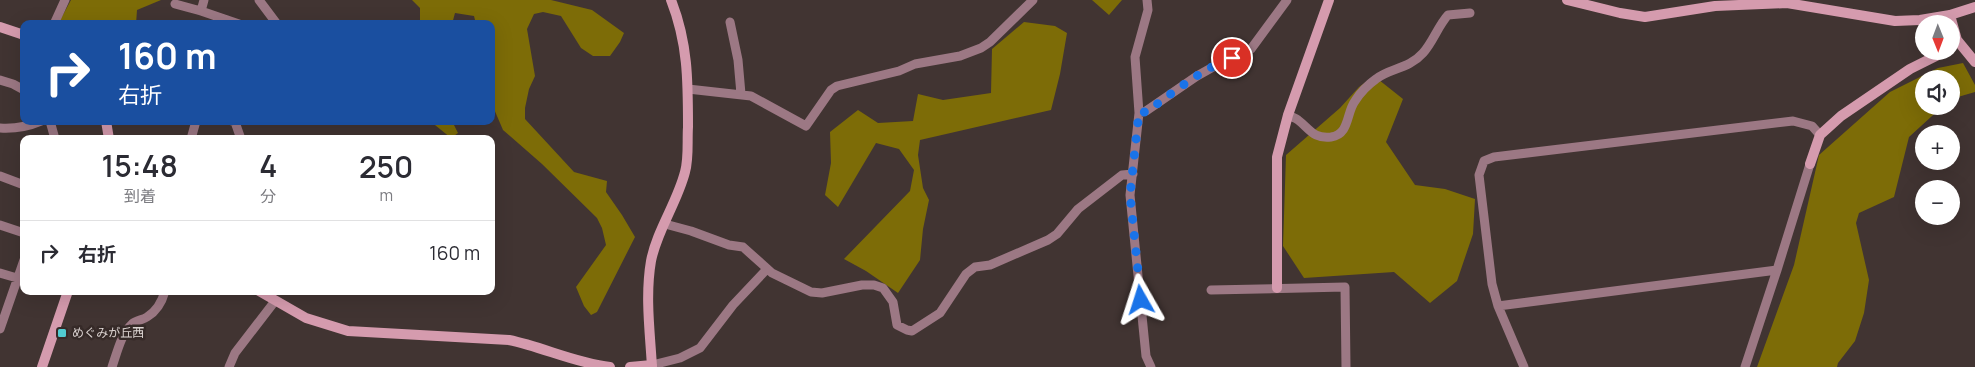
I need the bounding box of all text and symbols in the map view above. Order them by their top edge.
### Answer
north arrow [1915,15,1960,60]
map controls [1915,15,1960,225]
text: 160 m [118,32,217,80]
pin [1211,37,1253,79]
icon: right [35,40,100,105]
icon: arrive [1218,44,1246,72]
button: sound [1915,70,1960,115]
text: 右折 [118,80,162,110]
button: + [1915,125,1960,170]
text: 15:48 [102,145,178,186]
text: 4 [259,145,277,186]
text: 250 [359,146,413,187]
button: − [1915,180,1960,225]
text: m [379,184,393,206]
text: 到着 [124,185,156,207]
text: 分 [260,185,276,207]
icon: right [35,239,63,267]
text: 160 m [429,240,480,266]
text: 右折 [78,241,116,267]
position arrow [1114,273,1166,325]
place label: めぐみが丘西 [72,324,144,341]
marker: めぐみが丘西 [56,327,68,339]

